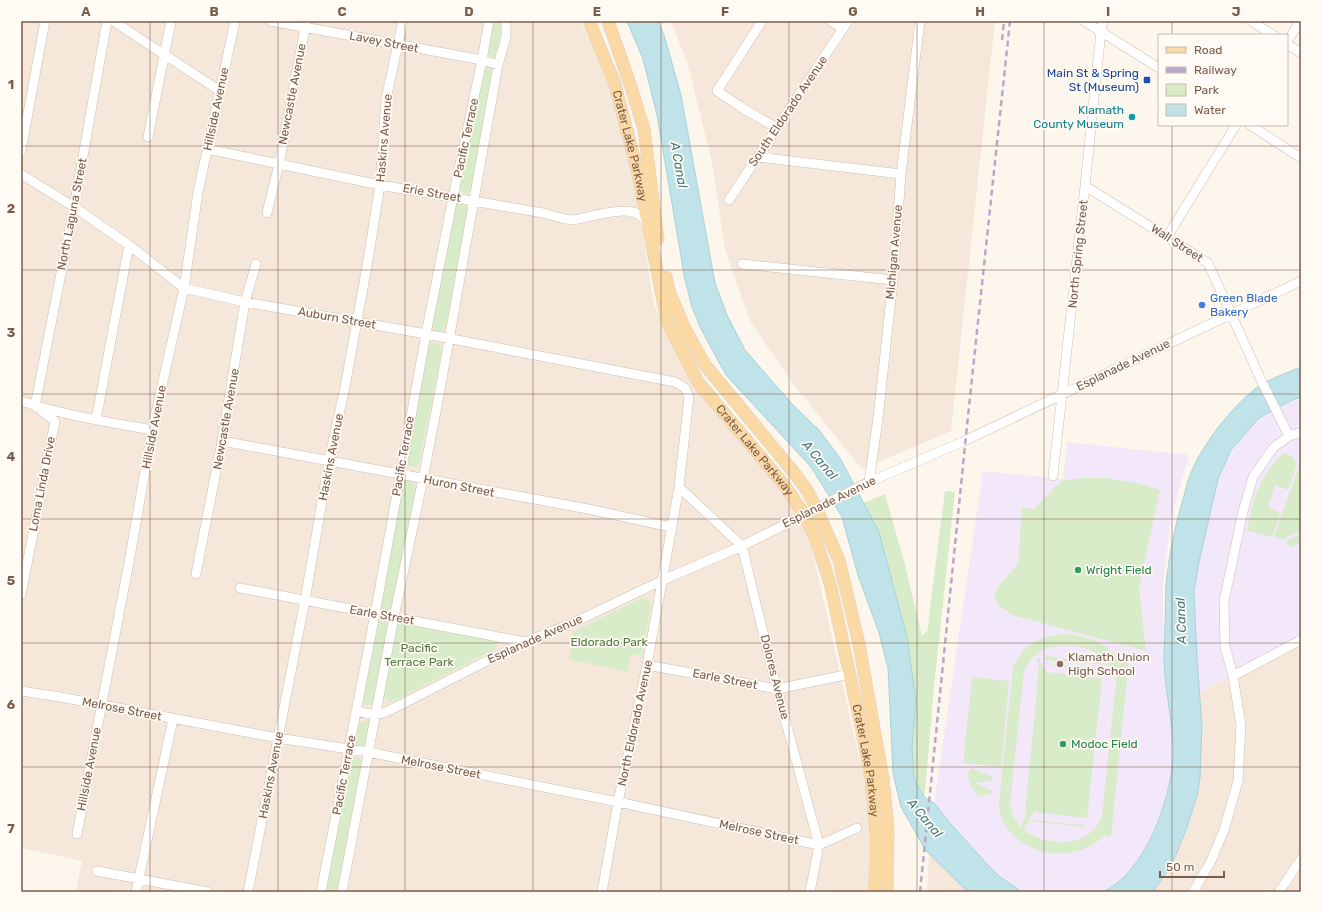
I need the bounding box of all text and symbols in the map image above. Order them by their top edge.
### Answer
text: A [81,4,91,19]
text: B [209,4,219,19]
text: C [337,4,347,19]
text: D [464,4,474,19]
text: E [593,4,601,19]
text: F [721,4,729,19]
text: G [848,4,858,19]
text: H [975,4,985,19]
text: I [1106,4,1110,19]
text: J [1232,4,1240,19]
street label: Lavey Street [348,28,420,56]
legend [1158,34,1288,126]
street label: Newcastle Avenue [275,42,309,146]
text: Road [1194,43,1222,57]
street label: South Eldorado Avenue [746,53,830,169]
text: Railway [1194,63,1237,77]
street label: Hillside Avenue [200,66,232,152]
place label: Main St & Spring St (Museum) [1047,66,1139,94]
marker: Main St & Spring St (Museum) [1142,75,1152,85]
text: 1 [8,77,14,92]
text: Park [1194,83,1220,97]
street label: Crater Lake Parkway [610,89,650,203]
street label: Haskins Avenue [373,93,395,183]
street label: Pacific Terrace [451,97,481,179]
place label: Klamath County Museum [1033,103,1124,131]
text: Water [1194,103,1226,117]
marker: Klamath County Museum [1127,112,1137,122]
water label: A Canal [667,140,691,190]
street label: North Laguna Street [54,156,90,271]
street label: Erie Street [402,181,463,205]
street label: North Spring Street [1065,199,1091,309]
text: 2 [7,201,15,216]
street label: Michigan Avenue [883,204,905,300]
street label: Wall Street [1148,221,1206,265]
place label: Green Blade Bakery [1210,291,1278,319]
marker: Green Blade Bakery [1197,300,1207,310]
street label: Auburn Street [297,304,377,332]
text: 3 [7,325,16,340]
street label: Esplanade Avenue [1074,336,1172,394]
street label: Newcastle Avenue [210,367,242,471]
street label: Hillside Avenue [139,384,169,470]
street label: Crater Lake Parkway [713,402,797,499]
street label: Haskins Avenue [316,412,346,502]
street label: Pacific Terrace [389,415,417,497]
street label: Loma Linda Drive [26,435,58,533]
water label: A Canal [799,437,841,483]
text: 4 [7,449,16,464]
street label: Huron Street [422,472,496,500]
street label: Esplanade Avenue [780,473,878,531]
place label: Wright Field [1086,563,1152,577]
marker: Wright Field [1073,565,1083,575]
text: 5 [7,573,15,588]
water label: A Canal [1173,597,1189,646]
street label: Earle Street [348,602,416,628]
street label: Esplanade Avenue [485,612,585,666]
street label: Dolores Avenue [758,633,792,721]
park label: Eldorado Park [570,635,648,649]
park label: Pacific Terrace Park [384,641,455,669]
place label: Klamath Union High School [1068,650,1150,678]
street label: North Eldorado Avenue [615,658,655,787]
marker: Klamath Union High School [1055,659,1065,669]
street label: Earle Street [691,666,759,692]
street label: Melrose Street [81,694,163,724]
text: 6 [7,697,16,712]
street label: Crater Lake Parkway [849,703,882,818]
street label: Hillside Avenue [74,726,104,812]
street label: Haskins Avenue [256,730,286,820]
street label: Pacific Terrace [329,734,359,816]
place label: Modoc Field [1071,737,1138,751]
marker: Modoc Field [1058,739,1068,749]
street label: Melrose Street [400,752,482,782]
water label: A Canal [904,795,946,841]
street label: Melrose Street [718,817,800,847]
text: 7 [7,821,15,836]
scale bar [1160,853,1224,879]
text: 50 m [1166,860,1194,874]

